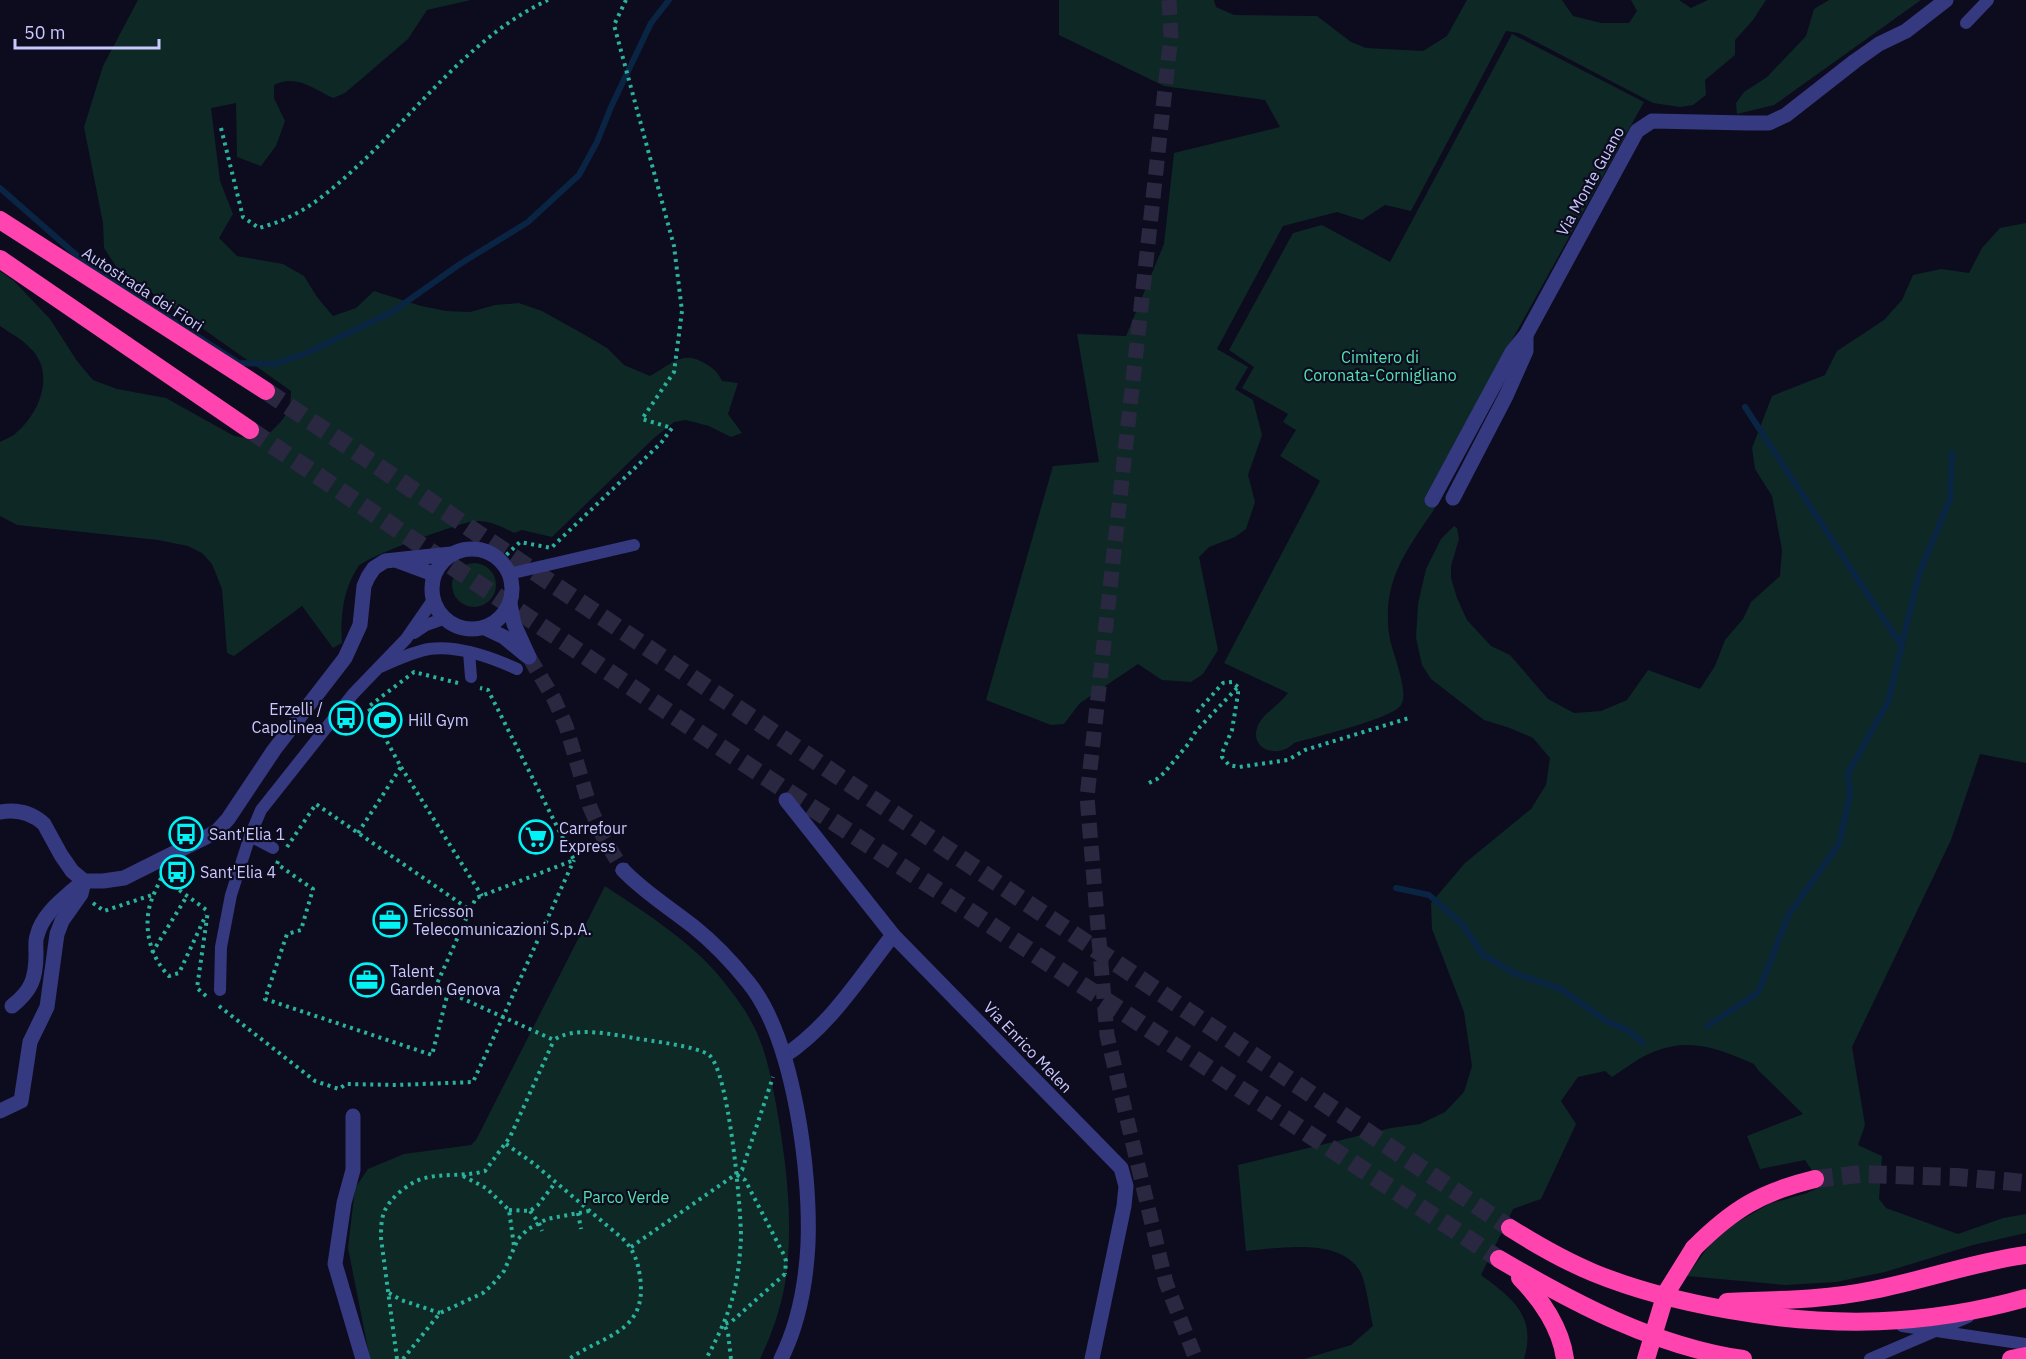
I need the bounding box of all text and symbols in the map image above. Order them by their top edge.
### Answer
scale bar [15,12,159,50]
text: 50 m [24,21,66,44]
street label: Via Monte Guano [1552,123,1628,239]
street label: Autostrada dei Fiori [79,242,207,336]
park label: Cimitero di Coronata-Cornigliano [1303,347,1457,385]
place label: Erzelli / Capolinea [252,699,323,737]
bus stop icon: Erzelli / Capolinea [328,700,364,736]
sports icon: Hill Gym [367,702,403,738]
place label: Hill Gym [408,710,469,730]
bus stop icon: Sant'Elia 1 [168,816,204,852]
place label: Carrefour Express [559,818,627,856]
supermarket icon: Carrefour Express [518,819,554,855]
place label: Sant'Elia 1 [209,824,285,844]
bus stop icon: Sant'Elia 4 [159,854,195,890]
place label: Sant'Elia 4 [200,862,276,882]
place label: Ericsson Telecomunicazioni S.p.A. [413,901,592,939]
office icon: Ericsson Telecomunicazioni S.p.A. [372,902,408,938]
place label: Talent Garden Genova [390,961,501,999]
office icon: Talent Garden Genova [349,962,385,998]
street label: Via Enrico Melen [979,997,1077,1097]
park label: Parco Verde [583,1187,669,1207]

